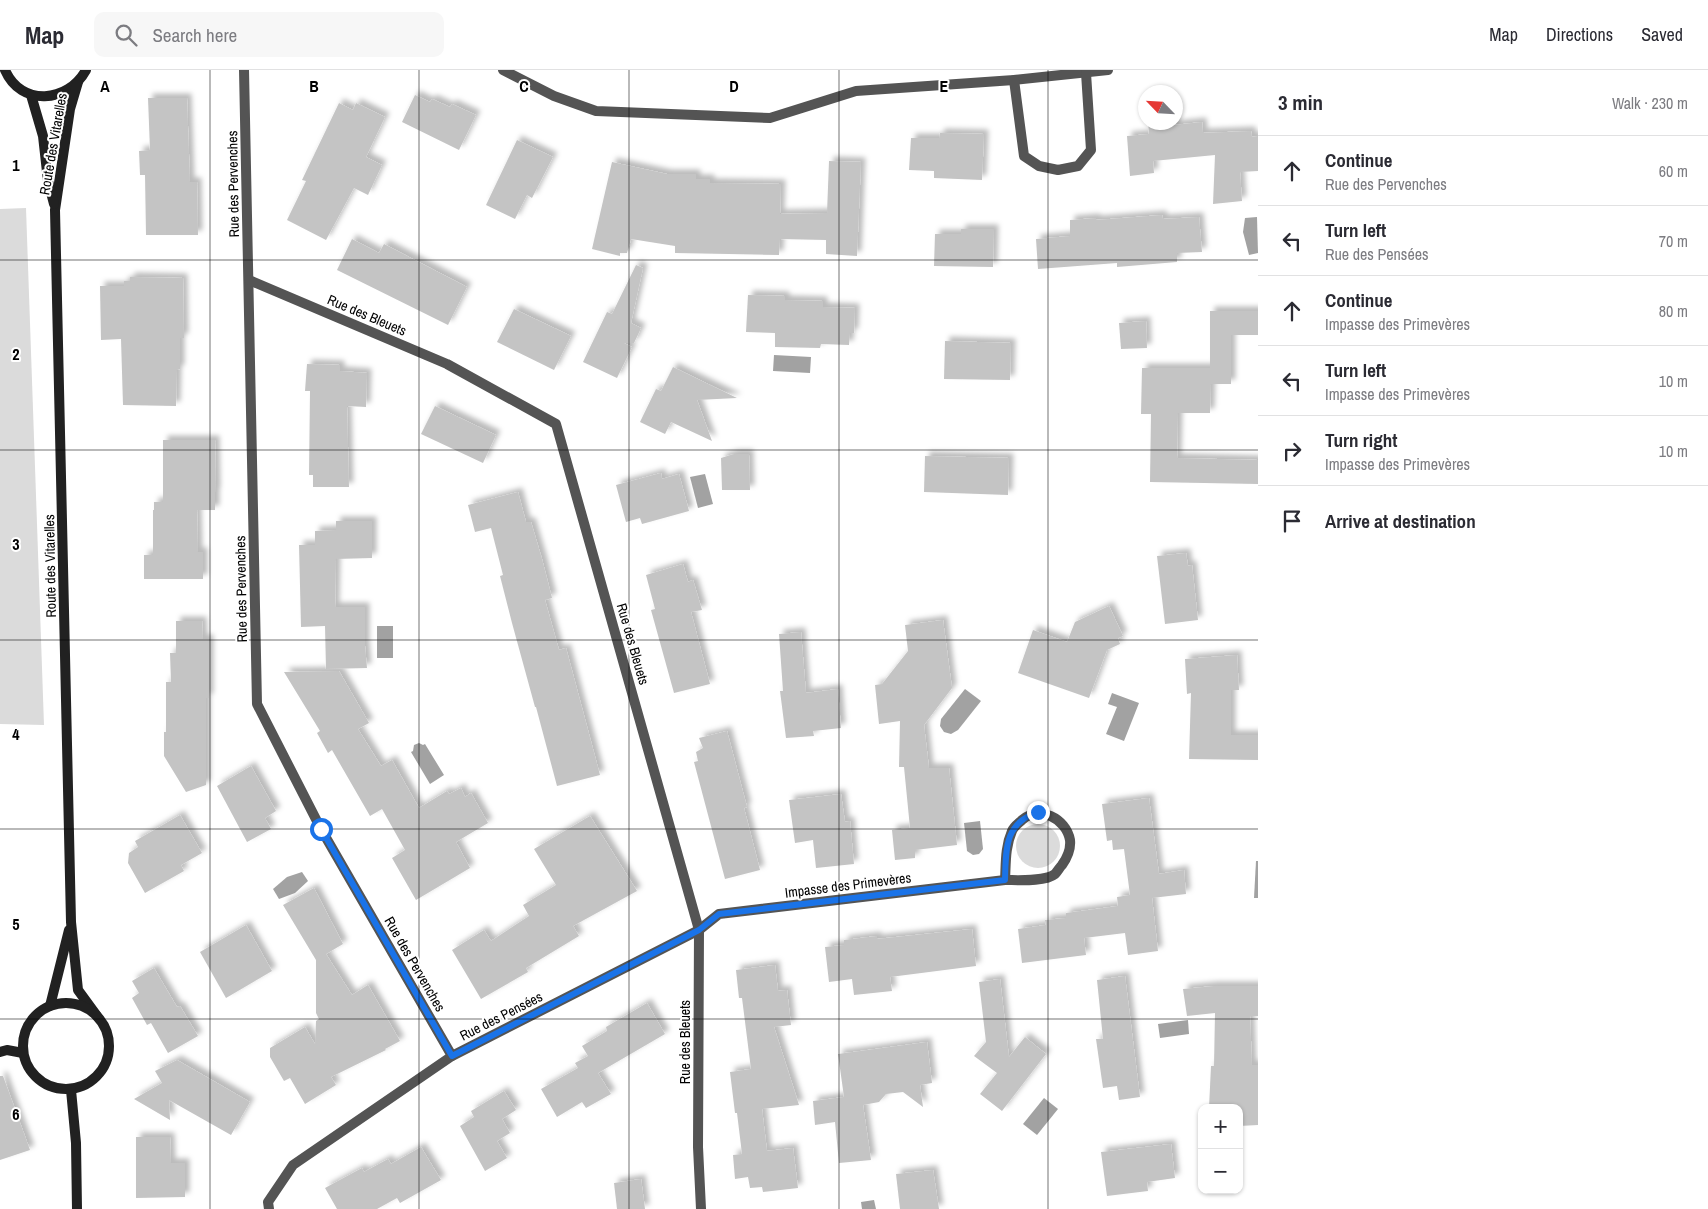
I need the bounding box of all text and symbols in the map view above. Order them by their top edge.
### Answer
search box [94,12,444,57]
text: Map [25,19,64,51]
icon: search [112,21,140,49]
text: Search here [152,22,237,48]
text: Map [1489,22,1518,47]
text: Directions [1546,22,1613,47]
text: Saved [1641,22,1683,47]
text: A [100,75,110,97]
text: B [309,75,319,97]
text: C [519,75,529,97]
text: D [729,75,739,97]
text: E [940,75,949,97]
north arrow [1138,85,1183,130]
text: 3 min [1278,88,1323,117]
street label: Route des Vitarelles [35,91,71,196]
text: Walk · 230 m [1612,92,1688,114]
street label: Rue des Pervenches [223,130,243,237]
text: Continue [1325,147,1393,173]
text: 1 [12,154,20,176]
icon: ahead [1278,157,1306,185]
text: 60 m [1659,160,1688,182]
text: Rue des Pervenches [1325,173,1447,195]
text: Turn left [1325,217,1386,243]
icon: left [1278,227,1306,255]
text: 70 m [1659,230,1688,252]
text: Rue des Pensées [1325,243,1429,265]
text: Continue [1325,287,1393,313]
street label: Rue des Bleuets [325,290,410,340]
icon: ahead [1278,297,1306,325]
text: 80 m [1659,300,1688,322]
text: Impasse des Primevères [1325,313,1470,335]
text: 2 [12,343,20,365]
text: Turn left [1325,357,1386,383]
icon: left [1278,367,1306,395]
text: 10 m [1659,370,1688,392]
text: Impasse des Primevères [1325,383,1470,405]
text: Turn right [1325,427,1397,453]
icon: right [1278,437,1306,465]
text: 10 m [1659,440,1688,462]
text: Impasse des Primevères [1325,453,1470,475]
icon: arrive [1278,507,1306,535]
text: Arrive at destination [1325,508,1476,534]
street label: Route des Vitarelles [40,514,60,618]
text: 3 [12,533,20,555]
street label: Rue des Pervenches [231,535,251,642]
street label: Rue des Bleuets [613,601,653,687]
text: 4 [12,723,20,745]
route end [1027,801,1050,824]
route start [310,818,333,841]
street label: Impasse des Primevères [784,868,912,902]
text: 5 [12,913,20,935]
street label: Rue des Pervenches [381,913,450,1015]
street label: Rue des Pensées [457,987,546,1045]
street label: Rue des Bleuets [676,1000,694,1084]
text: 6 [12,1103,20,1125]
map controls [1198,1104,1243,1194]
button: + [1198,1104,1243,1149]
button: − [1198,1149,1243,1194]

